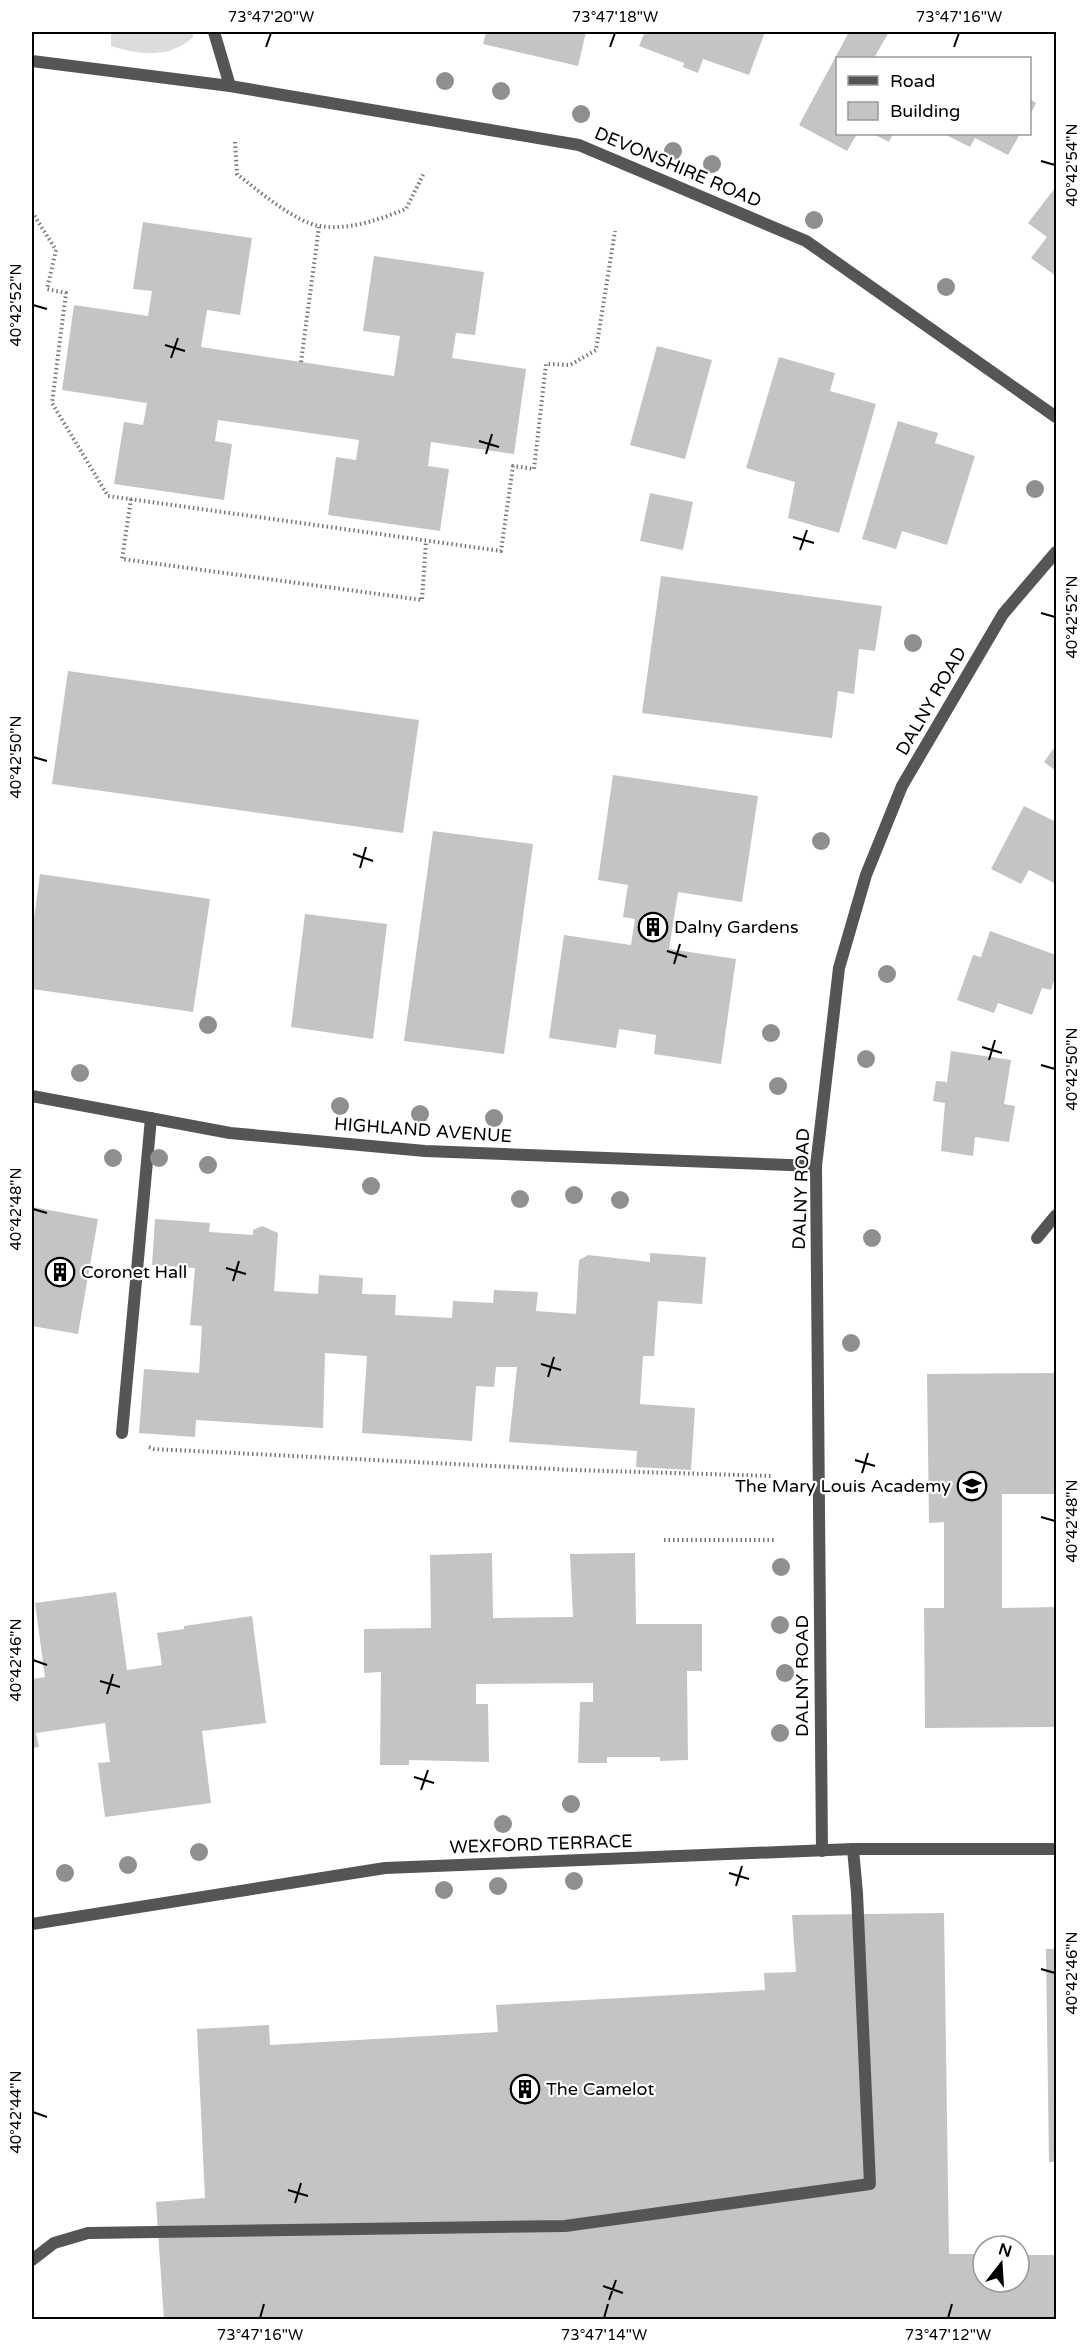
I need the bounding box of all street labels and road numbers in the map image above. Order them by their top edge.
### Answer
street label: DEVONSHIRE ROAD [591,122,765,212]
street label: DALNY ROAD [891,643,971,759]
street label: HIGHLAND AVENUE [333,1113,513,1147]
street label: DALNY ROAD [788,1128,814,1250]
street label: DALNY ROAD [791,1615,813,1737]
street label: WEXFORD TERRACE [449,1830,633,1858]

